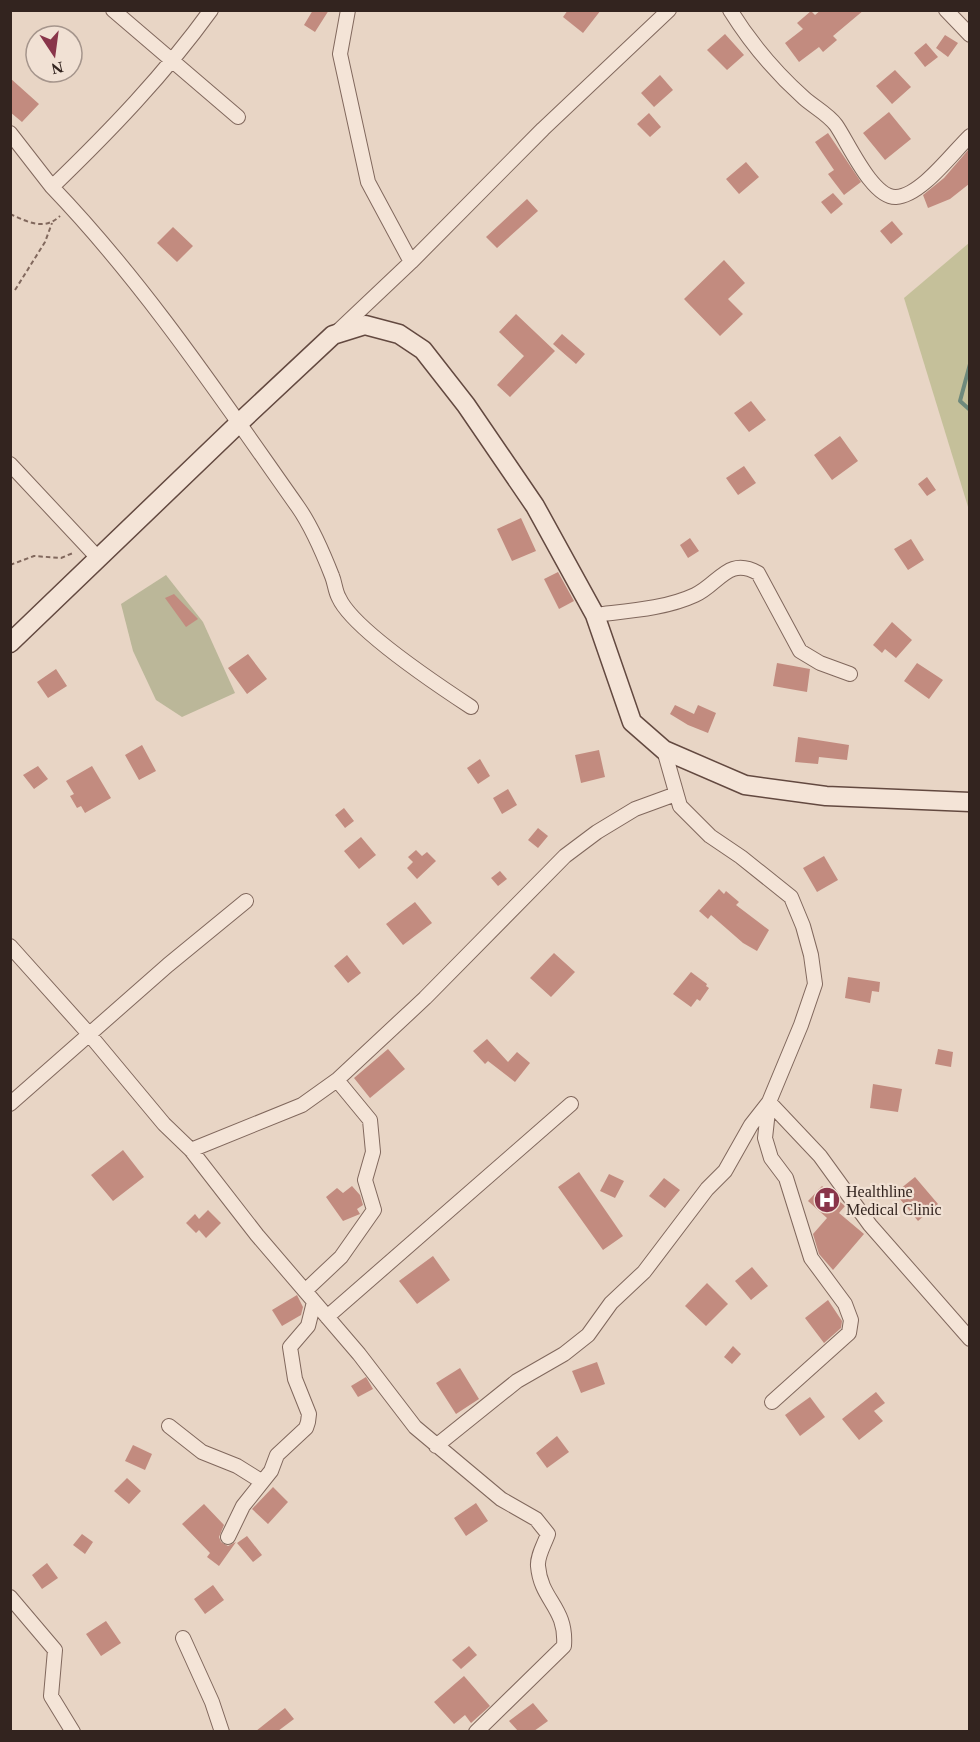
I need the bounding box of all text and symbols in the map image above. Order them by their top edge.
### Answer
north arrow [24,24,84,84]
text: N [49,59,65,78]
place label: Healthline Medical Clinic [846,1183,942,1218]
hospital icon: Healthline Medical Clinic [812,1185,842,1215]

